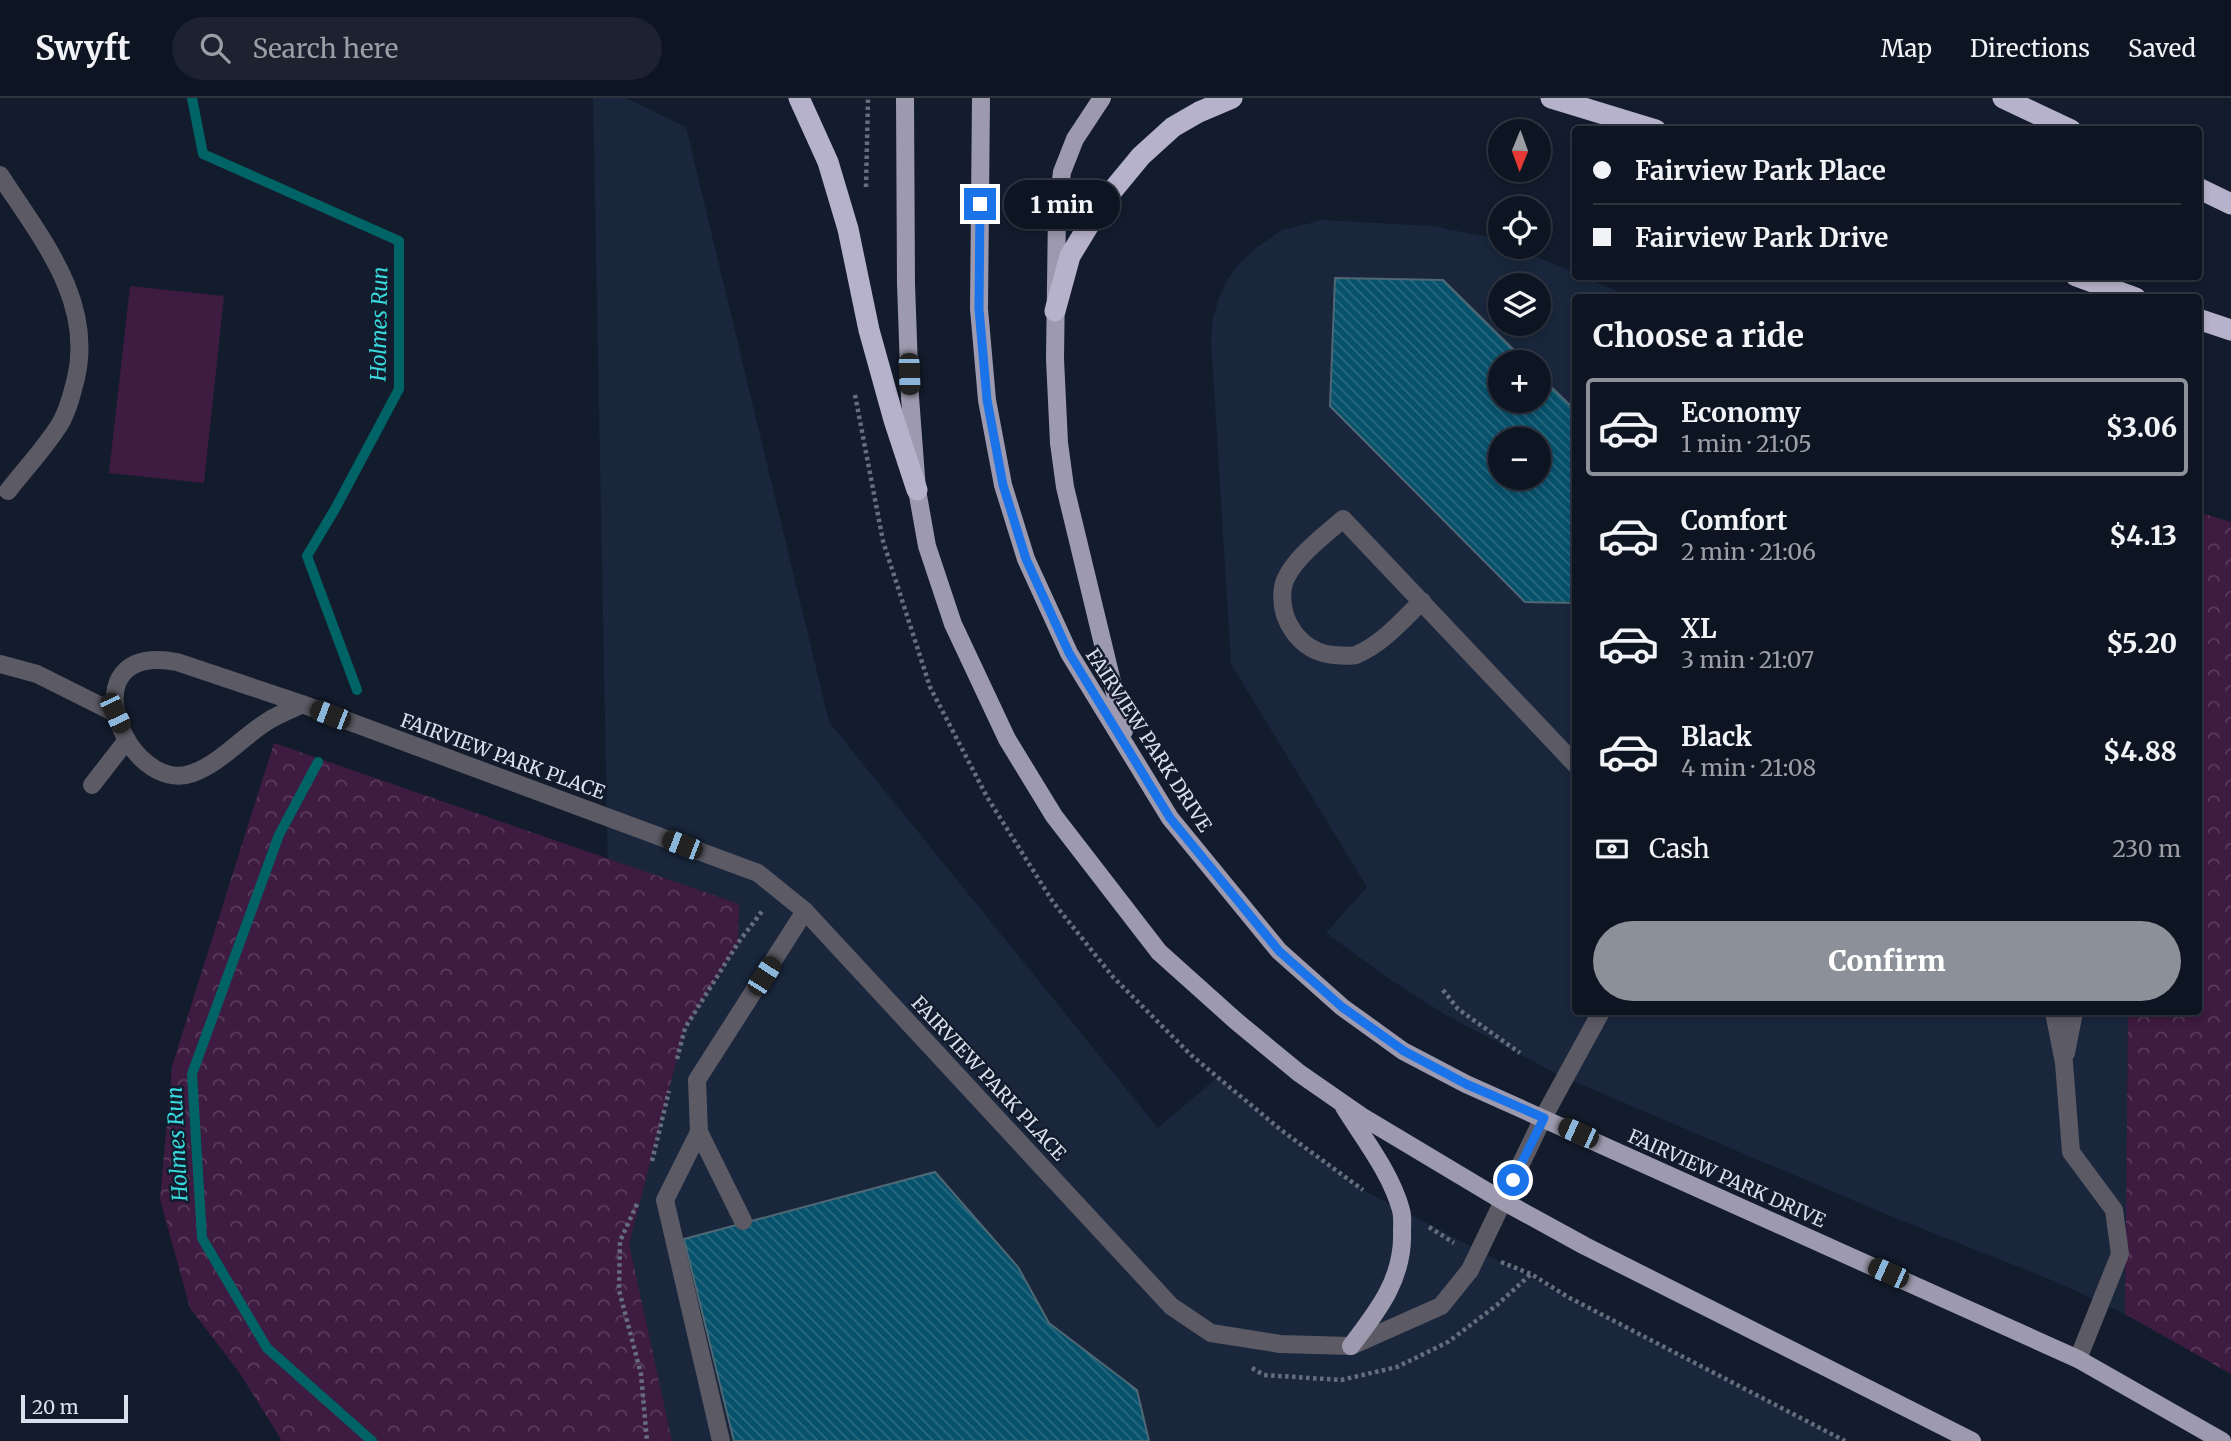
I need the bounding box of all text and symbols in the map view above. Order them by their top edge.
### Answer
search box [172,17,662,80]
text: Swyft [35,28,130,69]
icon: search [196,29,234,67]
text: Search here [252,32,398,65]
text: Map [1881,33,1932,64]
text: Directions [1970,33,2090,64]
text: Saved [2128,33,2196,64]
north arrow [1488,119,1550,182]
map controls [1488,119,1551,490]
text: Fairview Park Place [1635,154,1886,187]
callout: 1 min [1004,180,1120,228]
route end [964,188,996,220]
text: 1 min [1030,190,1094,219]
button: locate [1488,196,1551,259]
text: Fairview Park Drive [1635,221,1888,254]
water label: Holmes Run [364,266,394,383]
button: layers [1488,273,1551,336]
text: Choose a ride [1593,316,1804,356]
button: + [1488,350,1551,413]
car [898,353,921,395]
icon: car [1597,396,1660,459]
text: Economy [1681,396,1801,429]
text: $3.06 [2106,411,2177,444]
button: − [1488,427,1551,490]
text: 1 min · 21:05 [1681,429,1812,458]
icon: car [1597,504,1660,567]
text: Comfort [1681,504,1787,537]
text: $4.13 [2109,519,2177,552]
text: 2 min · 21:06 [1681,537,1816,566]
icon: car [1597,612,1660,675]
text: XL [1681,612,1717,645]
text: $5.20 [2106,627,2177,660]
street label: FAIRVIEW PARK DRIVE [1081,644,1217,836]
text: 3 min · 21:07 [1681,645,1814,674]
car [97,690,134,736]
car [307,698,354,732]
street label: FAIRVIEW PARK PLACE [397,708,609,804]
icon: car [1597,720,1660,783]
text: Black [1681,720,1752,753]
text: $4.88 [2103,735,2177,768]
text: 4 min · 21:08 [1681,753,1816,782]
car [659,828,706,862]
icon: cash [1593,830,1631,868]
text: Cash [1649,832,1710,865]
text: 230 m [2112,834,2181,863]
button: Confirm [1593,921,2181,1001]
car [744,953,785,999]
street label: FAIRVIEW PARK PLACE [907,991,1071,1165]
water label: Holmes Run [161,1086,194,1203]
car [1555,1115,1602,1151]
street label: FAIRVIEW PARK DRIVE [1624,1124,1830,1232]
route start [1497,1164,1529,1196]
car [1865,1255,1912,1291]
scale bar [21,1392,128,1424]
text: 20 m [32,1395,79,1419]

